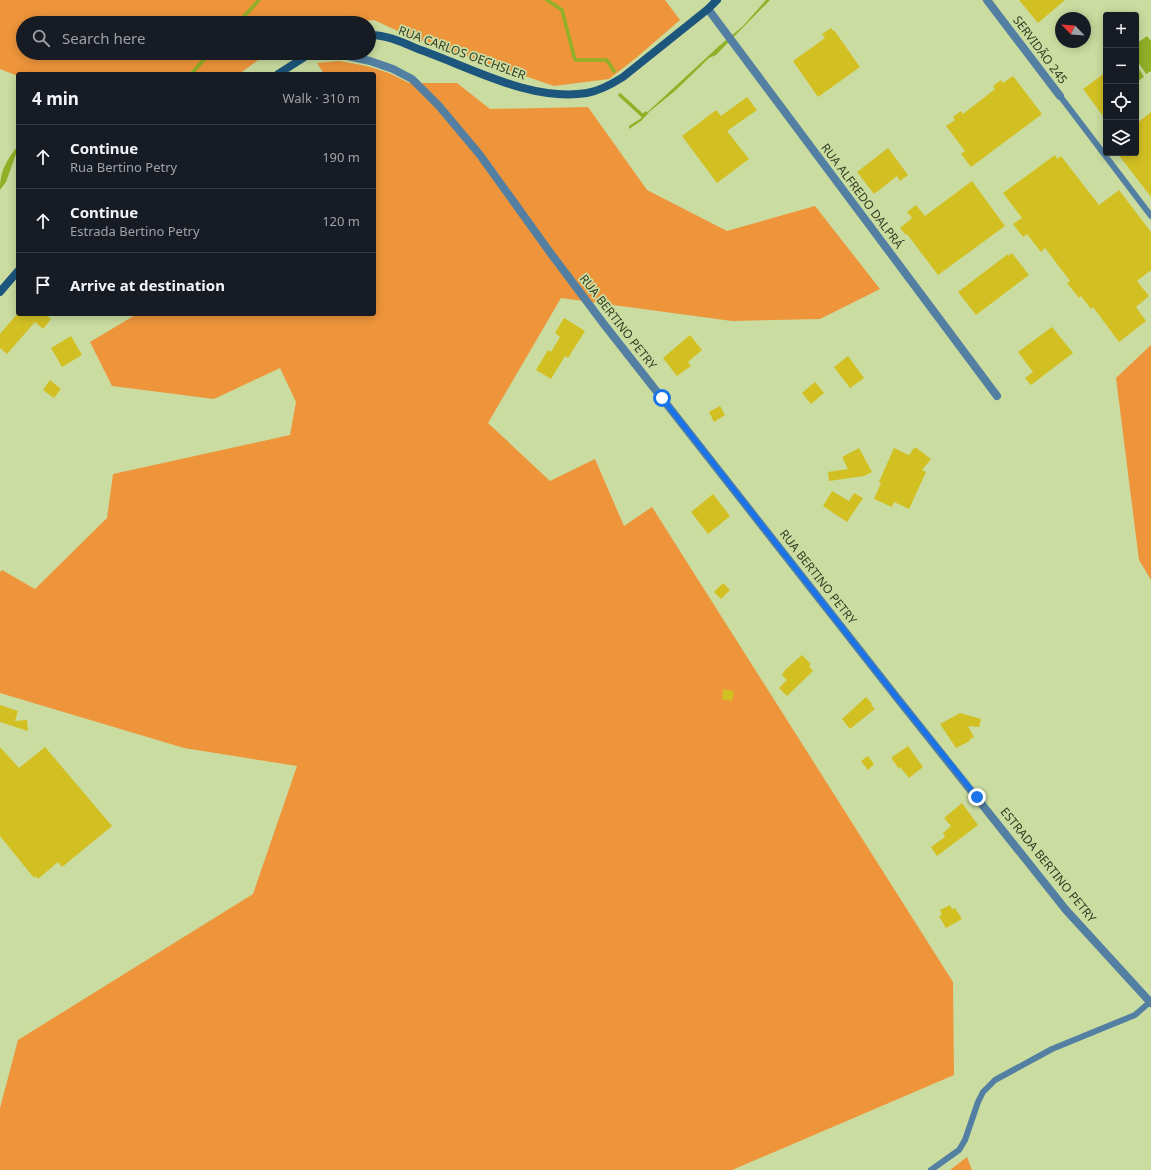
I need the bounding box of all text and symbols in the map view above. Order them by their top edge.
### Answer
street label: SERVIDÃO 245 [1009,12,1072,87]
north arrow [1055,12,1091,48]
map controls [1103,12,1139,156]
button: + [1103,12,1139,48]
search box [16,16,376,60]
street label: RUA CARLOS OECHSLER [396,22,529,84]
icon: search [30,27,52,49]
text: Search here [62,28,145,48]
button: − [1103,48,1139,84]
button: locate [1103,84,1139,120]
text: 4 min [32,87,79,110]
text: Walk · 310 m [282,89,360,107]
button: layers [1103,120,1139,156]
text: Continue [70,138,138,158]
street label: RUA ALFREDO DALPRÁ [817,140,908,252]
icon: ahead [32,146,54,168]
text: 190 m [322,148,360,166]
text: Rua Bertino Petry [70,158,177,176]
text: Continue [70,202,138,222]
icon: ahead [32,210,54,232]
text: 120 m [322,212,360,230]
text: Estrada Bertino Petry [70,222,200,240]
street label: RUA BERTINO PETRY [576,271,661,373]
icon: arrive [32,274,54,296]
text: Arrive at destination [70,275,225,295]
route start [653,389,671,407]
street label: RUA BERTINO PETRY [776,526,861,628]
route end [968,788,986,806]
street label: ESTRADA BERTINO PETRY [997,804,1100,926]

